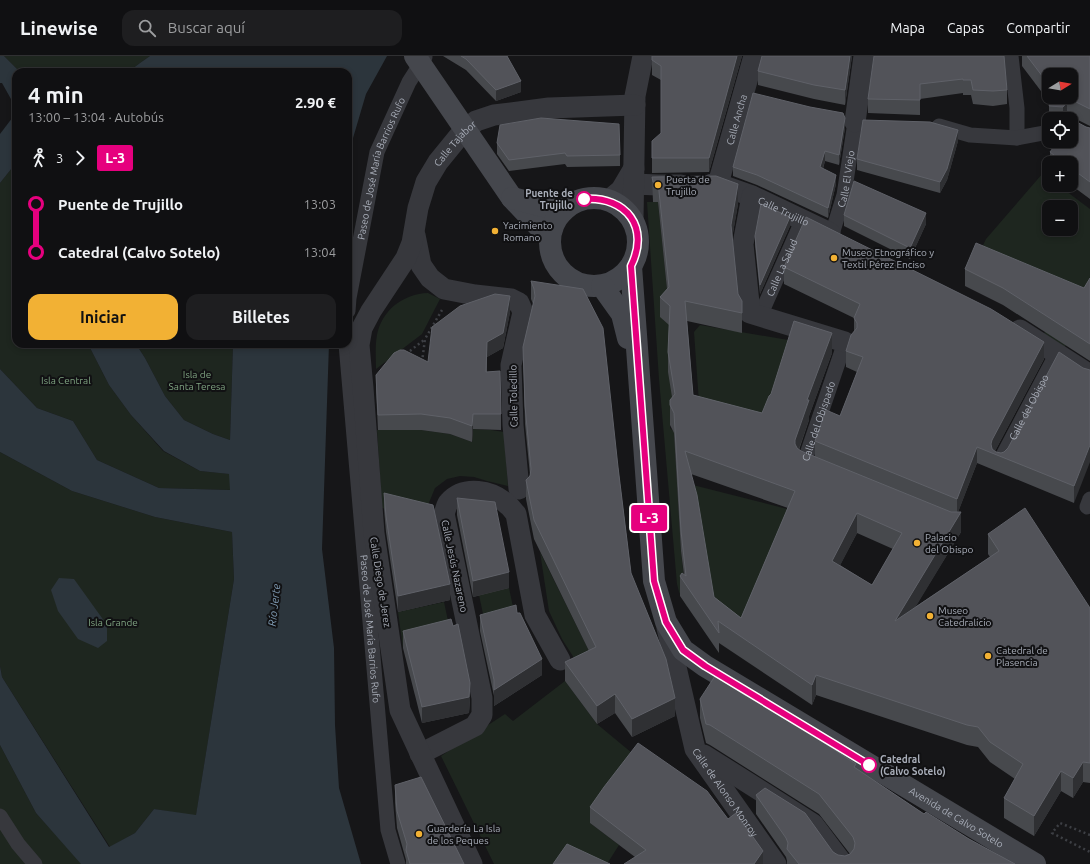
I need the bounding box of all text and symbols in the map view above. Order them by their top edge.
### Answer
search box [122,10,402,46]
text: Linewise [20,17,98,39]
icon: search [136,17,158,39]
text: Buscar aquí [168,19,245,36]
text: Mapa [890,20,925,36]
text: Capas [947,20,984,36]
text: Compartir [1006,20,1070,36]
north arrow [1042,68,1078,104]
map controls [1042,68,1078,236]
text: 4 min [28,82,84,107]
street label: Calle Ancha [724,93,749,146]
text: 2.90 € [295,94,336,111]
street label: Paseo de José María Barrios Rufo [355,95,407,241]
text: 13:00 – 13:04 · Autobús [28,110,164,124]
button: locate [1042,112,1078,148]
street label: Calle Tajabor [432,118,479,168]
icon: walk [28,147,50,169]
icon: forward [69,147,91,169]
text: L-3 [105,150,125,166]
street label: Calle El Viejo [835,150,857,209]
text: 3 [56,151,63,165]
button: + [1042,156,1078,192]
place label: Puerta de Trujillo [666,174,710,197]
marker: Puerta de Trujillo [653,180,663,190]
place label: Puente de Trujillo [525,188,573,211]
marker: Puente de Trujillo [576,191,592,207]
street label: Calle Trujillo [756,195,811,228]
text: Puente de Trujillo [58,196,183,213]
text: 13:03 [303,197,336,211]
button: − [1042,200,1078,236]
place label: Yacimiento Romano [503,220,553,243]
marker: Yacimiento Romano [490,226,500,236]
street label: Calle La Salud [764,237,799,298]
text: Catedral (Calvo Sotelo) [58,244,220,261]
text: 13:04 [303,245,336,259]
place label: Museo Etnográfico y Textil Pérez Enciso [842,247,934,270]
marker: Museo Etnográfico y Textil Pérez Enciso [829,253,839,263]
button: Iniciar [28,294,178,340]
button: Billetes [186,294,336,340]
street label: Calle Toledillo [507,364,520,427]
park label: Isla de Santa Teresa [169,369,225,392]
street label: Calle del Obispo [1007,372,1051,442]
park label: Isla Central [41,375,91,386]
street label: Calle del Obispado [800,380,837,463]
line badge: L-3 [626,505,672,531]
text: L-3 [639,510,659,526]
street label: Calle Jesús Nazareno [439,519,470,614]
place label: Palacio del Obispo [925,532,974,555]
street label: Calle Diego de Jerez [368,536,393,628]
marker: Palacio del Obispo [912,538,922,548]
street label: Paseo de José María Barrios Rufo [358,554,382,704]
water label: Río Jerte [266,583,282,627]
place label: Museo Catedralicio [938,605,992,628]
marker: Museo Catedralicio [925,611,935,621]
park label: Isla Grande [88,617,138,628]
place label: Catedral de Plasencia [996,645,1048,668]
marker: Catedral de Plasencia [983,651,993,661]
street label: Calle de Alonso Monroy [690,746,760,839]
place label: Catedral (Calvo Sotelo) [880,754,946,778]
marker: Catedral (Calvo Sotelo) [861,757,877,773]
street label: Avenida de Calvo Sotelo [907,785,1006,850]
place label: Guardería La Isla de los Peques [427,823,501,846]
marker: Guardería La Isla de los Peques [414,829,424,839]

